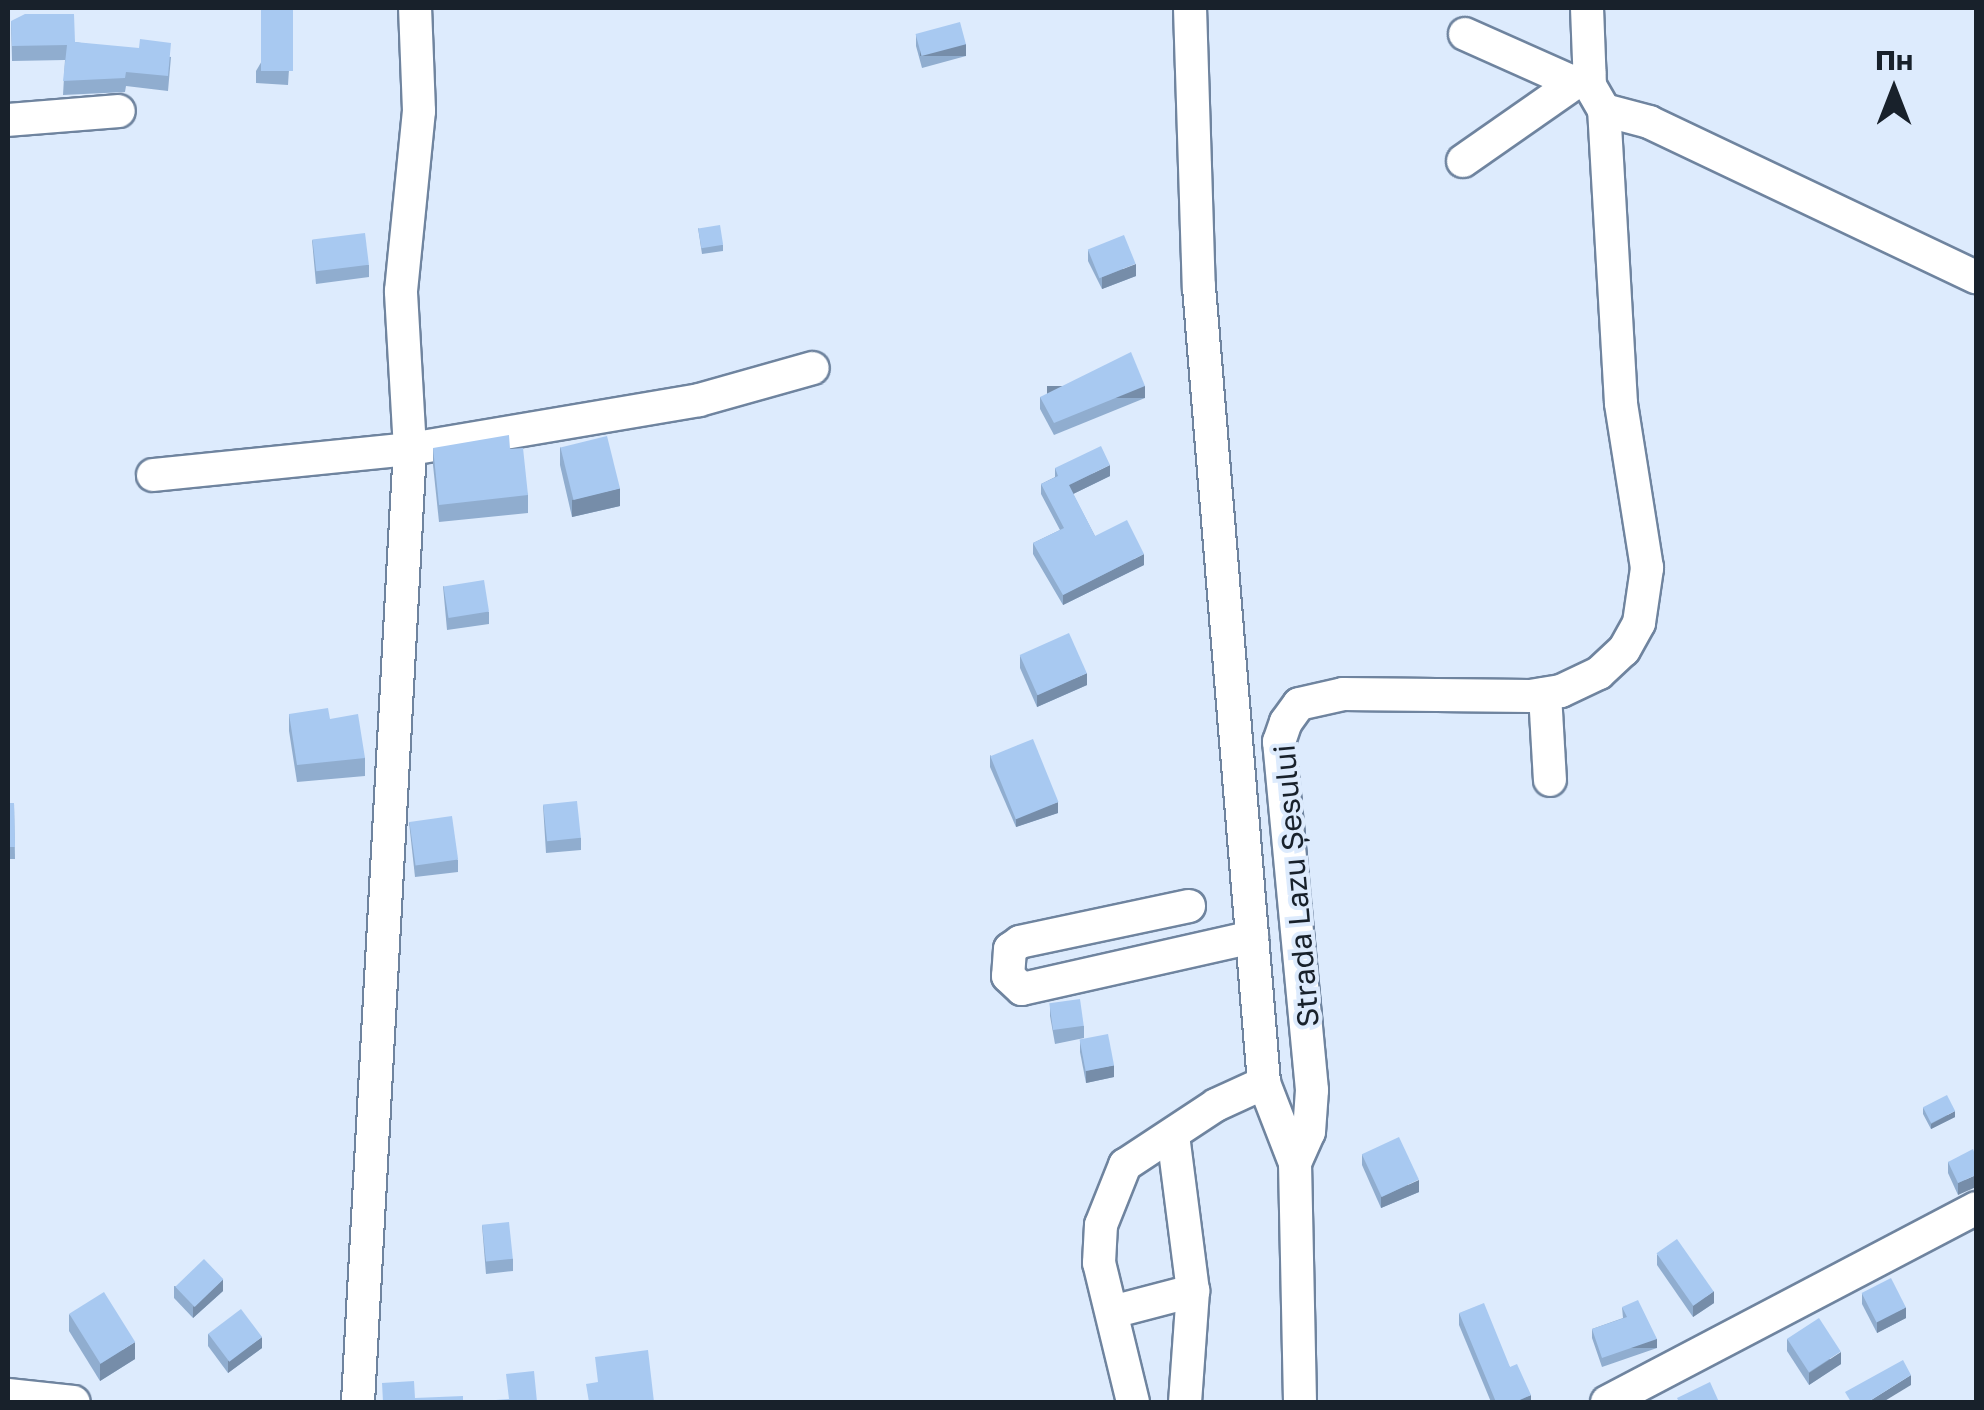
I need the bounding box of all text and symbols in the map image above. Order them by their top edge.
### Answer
north arrow [1844,40,1944,140]
text: Пн [1875,43,1913,76]
street label: Strada Lazu Șesului [1266,743,1326,1029]

